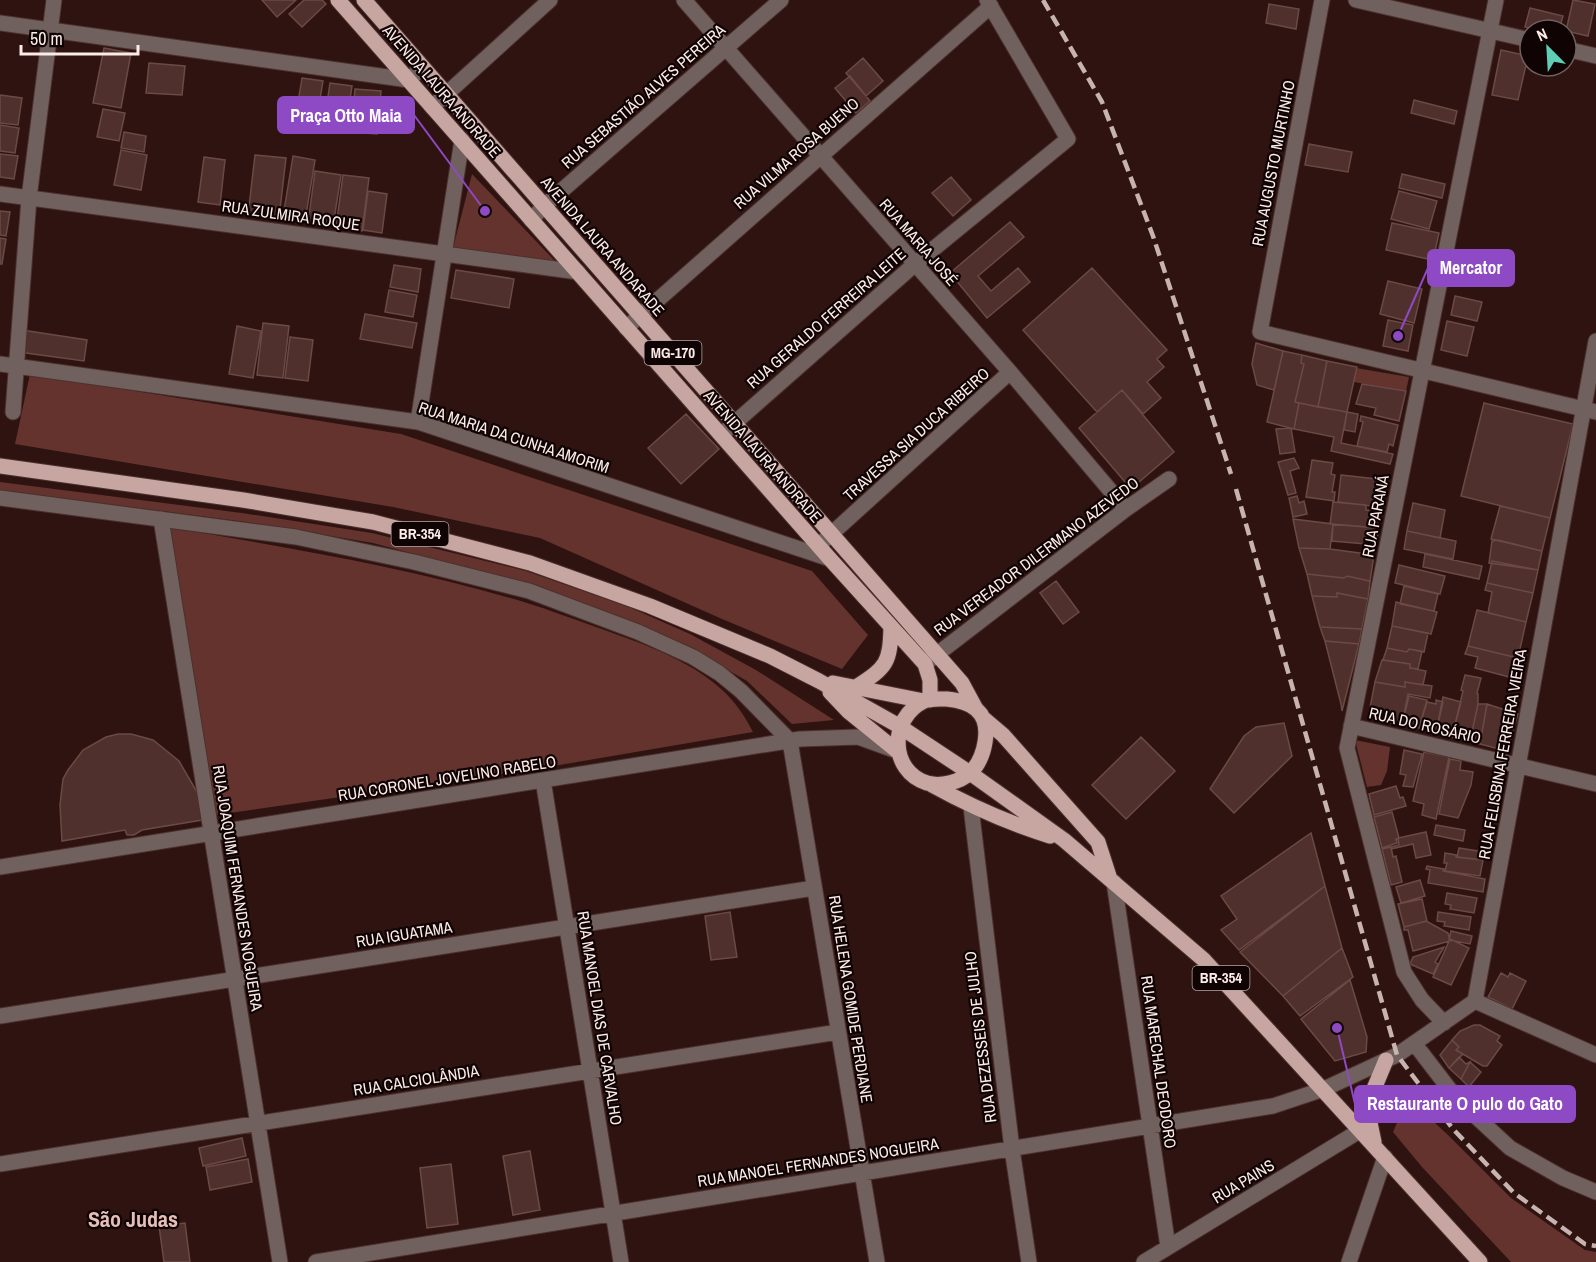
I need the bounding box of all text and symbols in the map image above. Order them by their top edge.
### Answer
scale bar [21,18,138,56]
street label: RUA SEBASTIÃO ALVES PEREIRA [556,18,730,173]
north arrow [1518,18,1578,78]
street label: AVENIDA LAURA ANDRADE [377,19,506,162]
text: N [1533,22,1551,46]
text: 50 m [30,26,63,51]
street label: RUA AUGUSTO MURTINHO [1246,78,1300,248]
street label: RUA VILMA ROSA BUENO [729,92,863,214]
callout: Praça Otto Maia [278,97,414,133]
text: Praça Otto Maia [290,103,403,128]
street label: AVENIDA LAURA ANDARADE [536,171,670,321]
street label: RUA ZULMIRA ROQUE [221,194,361,236]
street label: RUA MARIA JOSÉ [875,194,963,290]
street label: RUA GERALDO FERREIRA LEITE [742,243,910,393]
callout: Mercator [1428,250,1514,286]
text: Mercator [1440,255,1502,280]
road number: MG-170 [644,341,702,365]
street label: TRAVESSA SIA DUCA RIBEIRO [838,362,994,506]
street label: AVENIDA LAURA ANDRADE [698,384,827,527]
street label: RUA MARIA DA CUNHA AMORIM [416,396,612,478]
street label: RUA VEREADOR DILERMANO AZEVEDO [929,472,1143,640]
street label: RUA PARANÁ [1356,473,1394,559]
road number: BR-354 [392,522,448,546]
street label: RUA FELISBINA FERREIRA VIEIRA [1473,647,1531,861]
street label: RUA DO ROSÁRIO [1367,701,1483,749]
street label: RUA CORONEL JOVELINO RABELO [336,750,558,806]
street label: RUA JOAQUIM FERNANDES NOGUEIRA [208,764,268,1013]
street label: RUA HELENA GOMIDE PERDIANE [824,894,878,1104]
street label: RUA MANOEL DIAS DE CARVALHO [572,909,628,1127]
street label: RUA IGUATAMA [354,915,454,952]
street label: RUA DEZESSEIS DE JULHO [959,950,1001,1124]
road number: BR-354 [1192,966,1250,990]
street label: RUA MARECHAL DEODORO [1136,974,1182,1150]
street label: RUA CALCIOLÂNDIA [352,1059,481,1101]
callout: Restaurante O pulo do Gato [1355,1086,1575,1122]
text: Restaurante O pulo do Gato [1367,1091,1563,1116]
street label: RUA MANOEL FERNANDES NOGUEIRA [696,1132,940,1192]
street label: RUA PAINS [1208,1154,1278,1208]
district label: São Judas [88,1204,178,1234]

